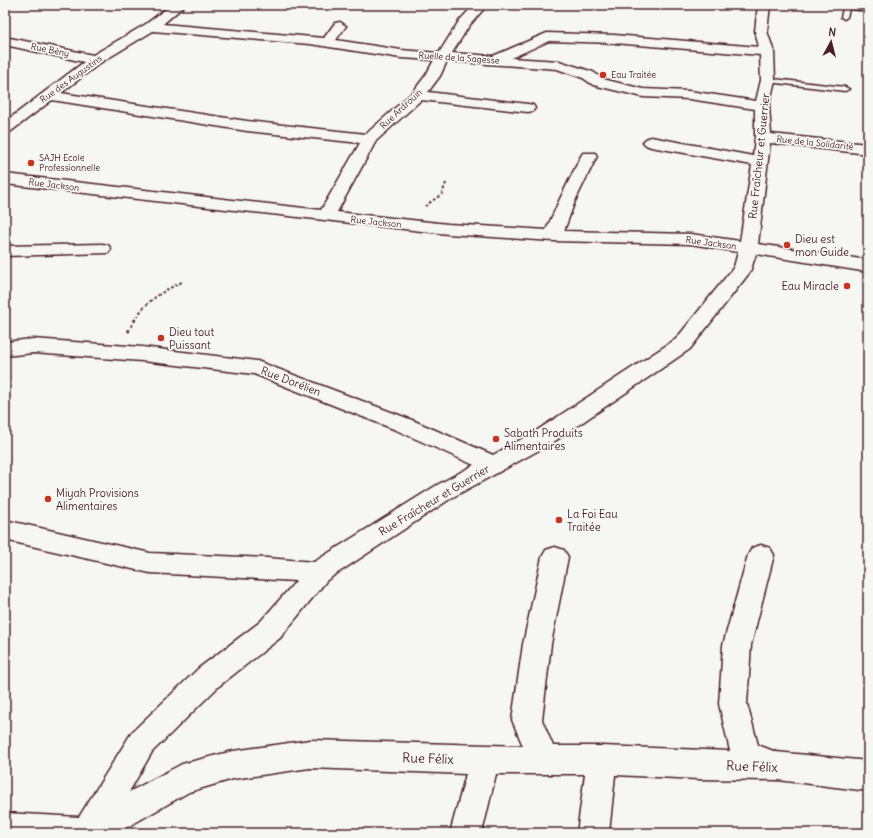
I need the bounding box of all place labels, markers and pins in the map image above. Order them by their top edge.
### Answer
place label: Eau Traitée [611,69,656,80]
marker: Eau Traitée [598,70,608,80]
place label: SAJH Ecole Professionnelle [39,152,100,173]
marker: SAJH Ecole Professionnelle [26,158,36,168]
place label: Dieu est mon Guide [795,232,849,259]
marker: Dieu est mon Guide [782,240,792,250]
place label: Eau Miracle [782,279,839,293]
marker: Eau Miracle [842,281,852,291]
place label: Dieu tout Puissant [169,325,215,352]
marker: Dieu tout Puissant [156,333,166,343]
place label: Sabath Produits Alimentaires [504,426,583,453]
marker: Sabath Produits Alimentaires [491,434,501,444]
place label: Miyah Provisions Alimentaires [56,486,139,513]
marker: Miyah Provisions Alimentaires [43,494,53,504]
place label: La Foi Eau Traitée [567,507,618,534]
marker: La Foi Eau Traitée [554,515,564,525]

